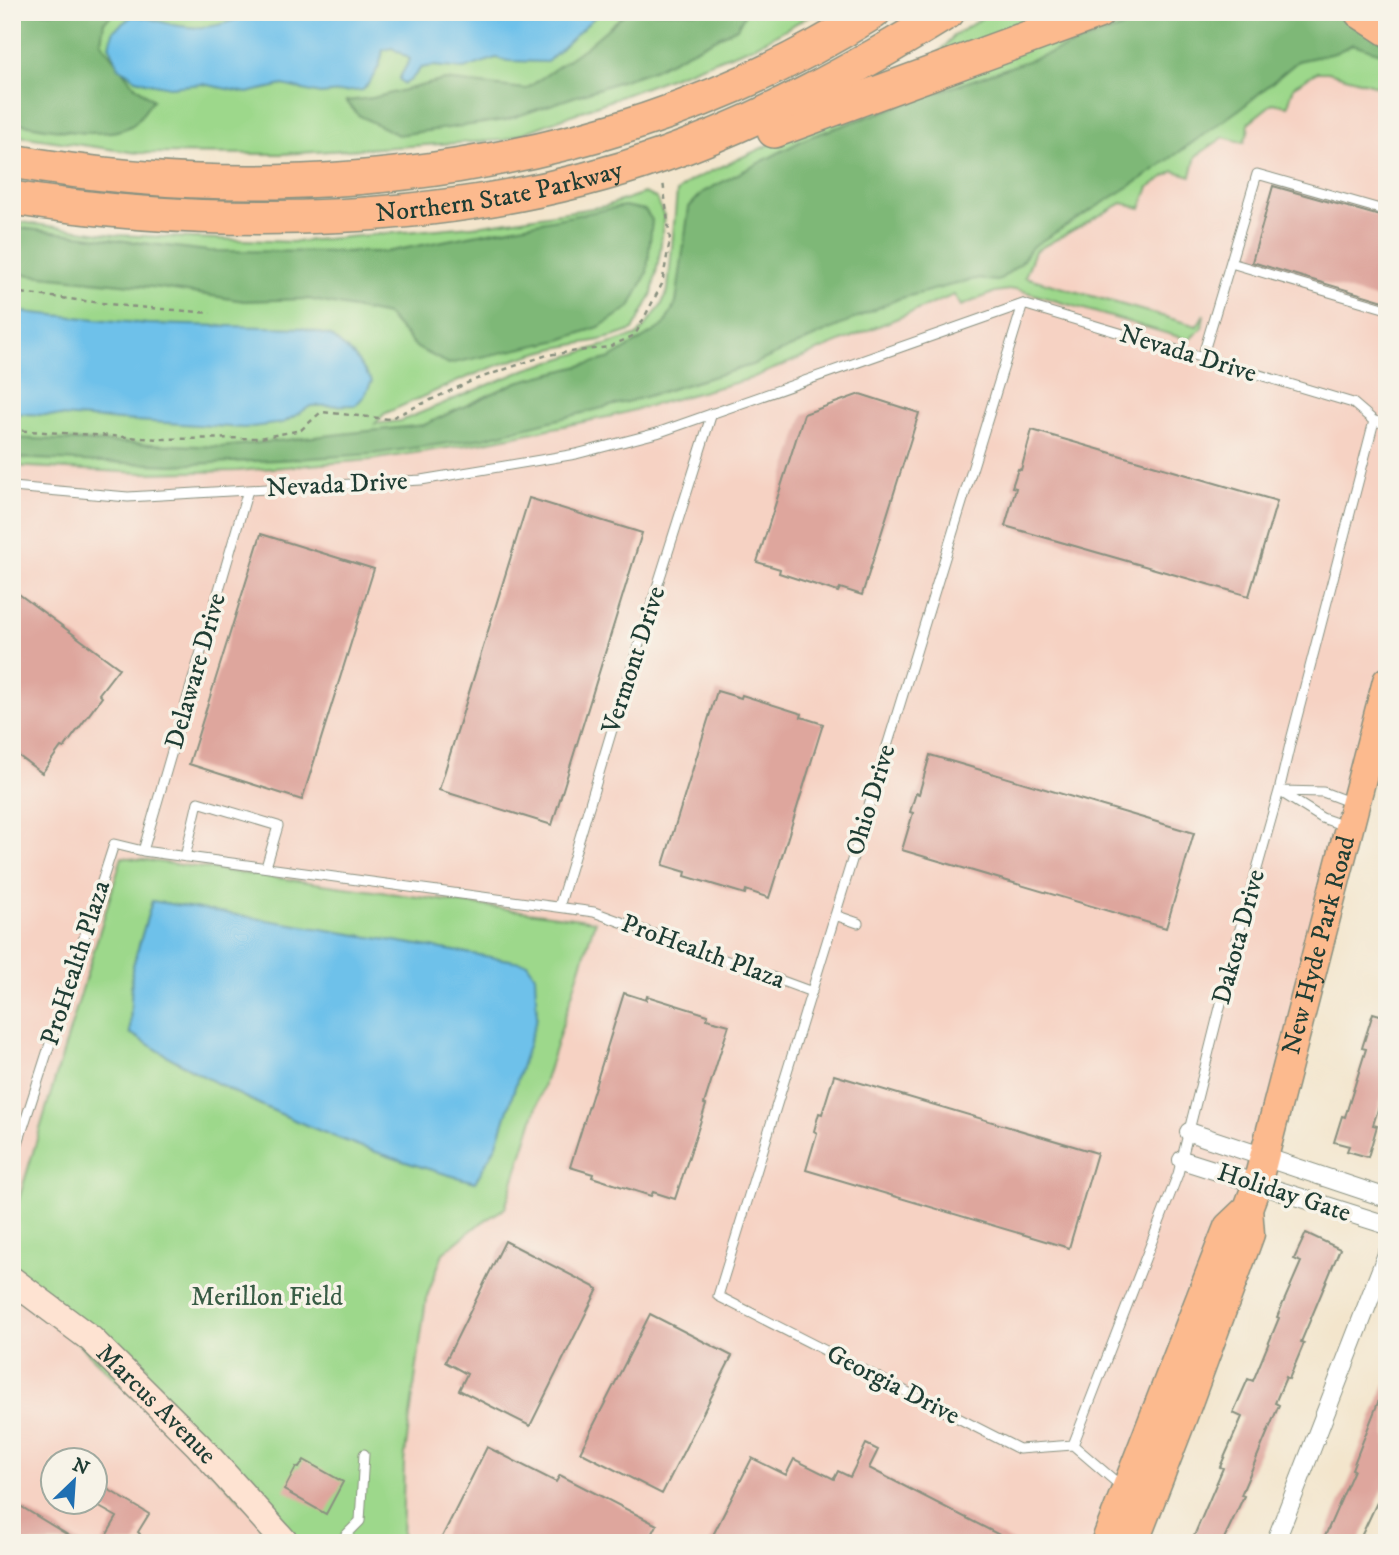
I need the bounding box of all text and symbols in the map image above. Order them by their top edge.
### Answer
street label: Northern State Parkway [374,153,627,230]
street label: Nevada Drive [1115,318,1261,390]
street label: Nevada Drive [265,465,409,505]
street label: Vermont Drive [594,582,673,739]
street label: Delaware Drive [158,589,234,753]
street label: Ohio Drive [838,740,904,860]
street label: New Hyde Park Road [1275,832,1363,1058]
street label: Dakota Drive [1205,866,1273,1008]
street label: ProHealth Plaza [34,876,118,1050]
street label: ProHealth Plaza [617,907,789,997]
street label: Holiday Gate [1213,1156,1355,1230]
park label: Merillon Field [191,1281,343,1314]
street label: Marcus Avenue [89,1337,224,1471]
street label: Georgia Drive [821,1337,965,1433]
north arrow [38,1446,108,1516]
text: N [69,1453,93,1481]

